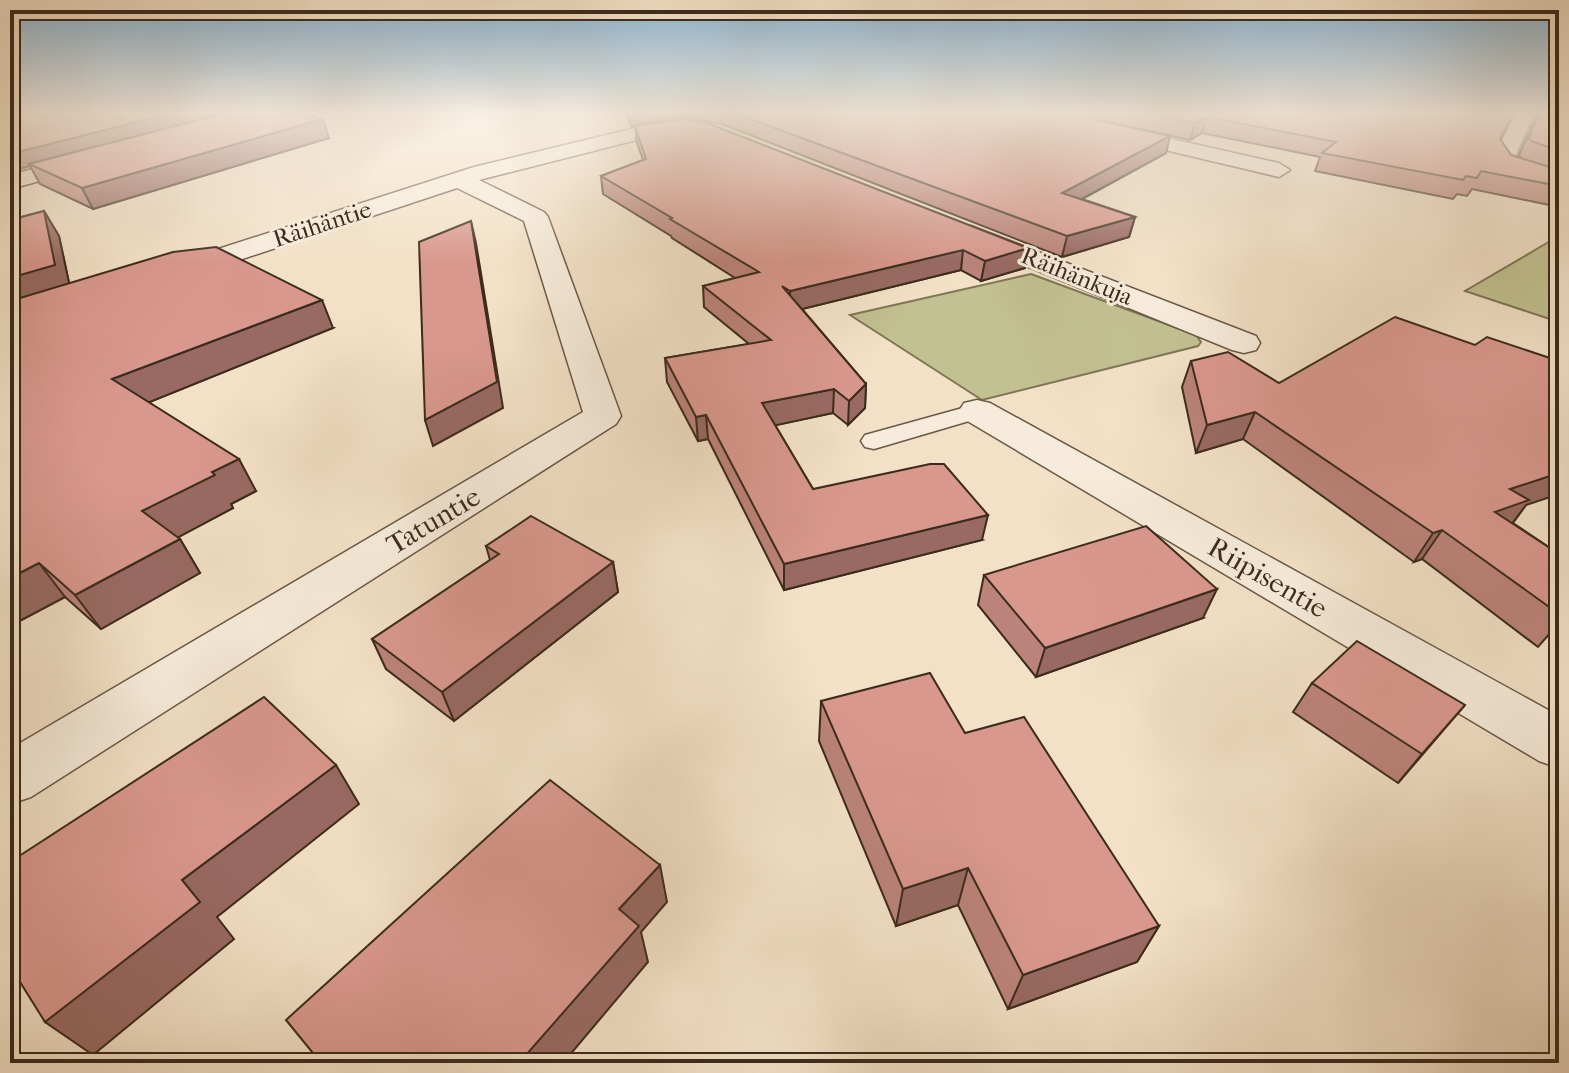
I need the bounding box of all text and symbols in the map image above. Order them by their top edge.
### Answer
street label: Räihäntie [269,195,375,253]
street label: Räihänkuja [1017,241,1138,311]
street label: Tatuntie [381,480,486,561]
street label: Riipisentie [1202,530,1333,625]

